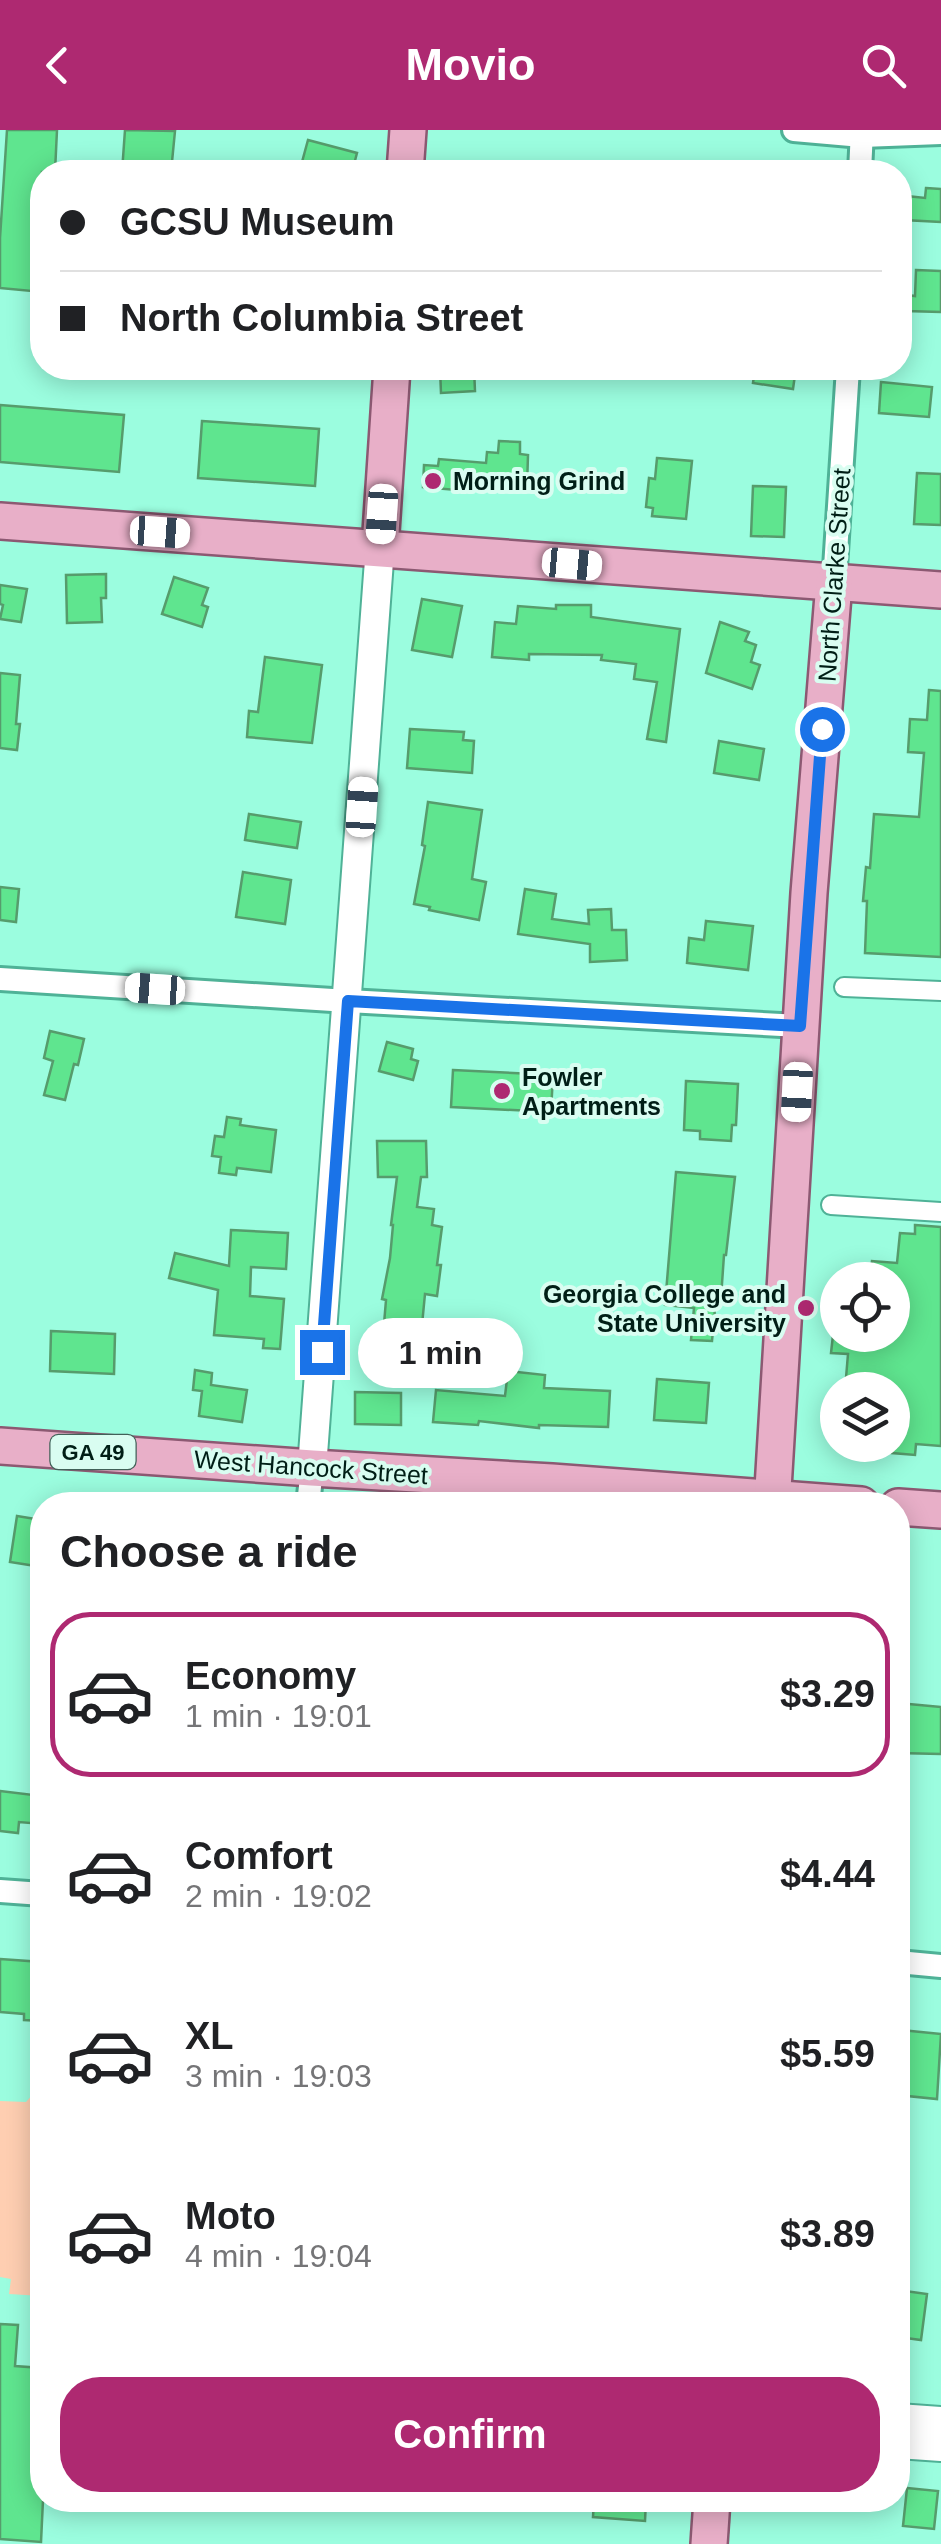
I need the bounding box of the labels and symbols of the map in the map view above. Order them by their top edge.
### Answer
place label: Morning Grind [453,467,625,495]
street label: North Clarke Street [813,467,855,683]
marker: Morning Grind [422,470,444,492]
car [365,483,399,545]
car [129,515,191,549]
car [541,546,603,582]
route start [800,707,845,752]
car [345,776,379,838]
car [124,972,186,1006]
car [780,1061,814,1123]
place label: Fowler Apartments [522,1063,661,1120]
marker: Fowler Apartments [491,1080,513,1102]
place label: Georgia College and State University [543,1280,786,1337]
marker: Georgia College and State University [795,1297,817,1319]
callout: 1 min [357,1317,522,1387]
route end [300,1330,345,1375]
road number: GA 49 [51,1435,136,1469]
street label: West Hancock Street [193,1445,429,1489]

